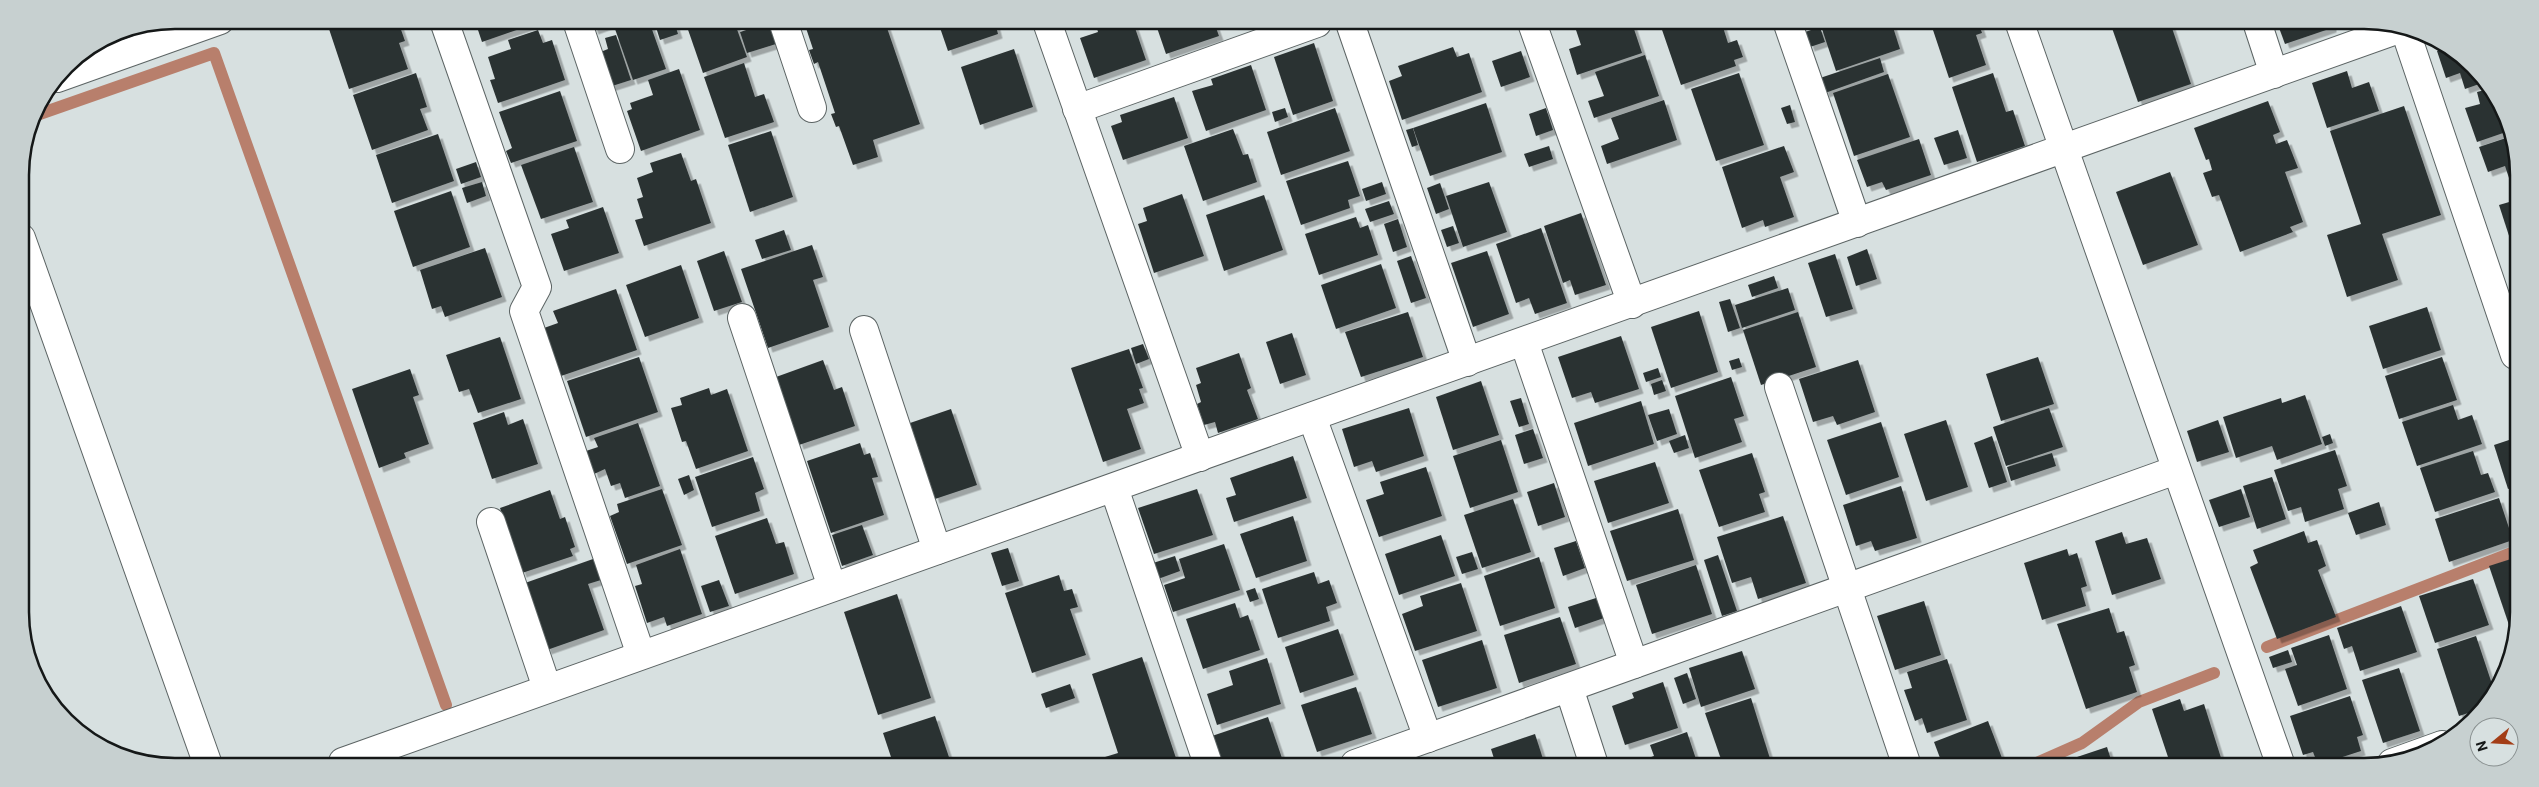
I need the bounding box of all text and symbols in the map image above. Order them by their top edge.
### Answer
north arrow [2469,717,2519,767]
text: N [2472,739,2491,753]

